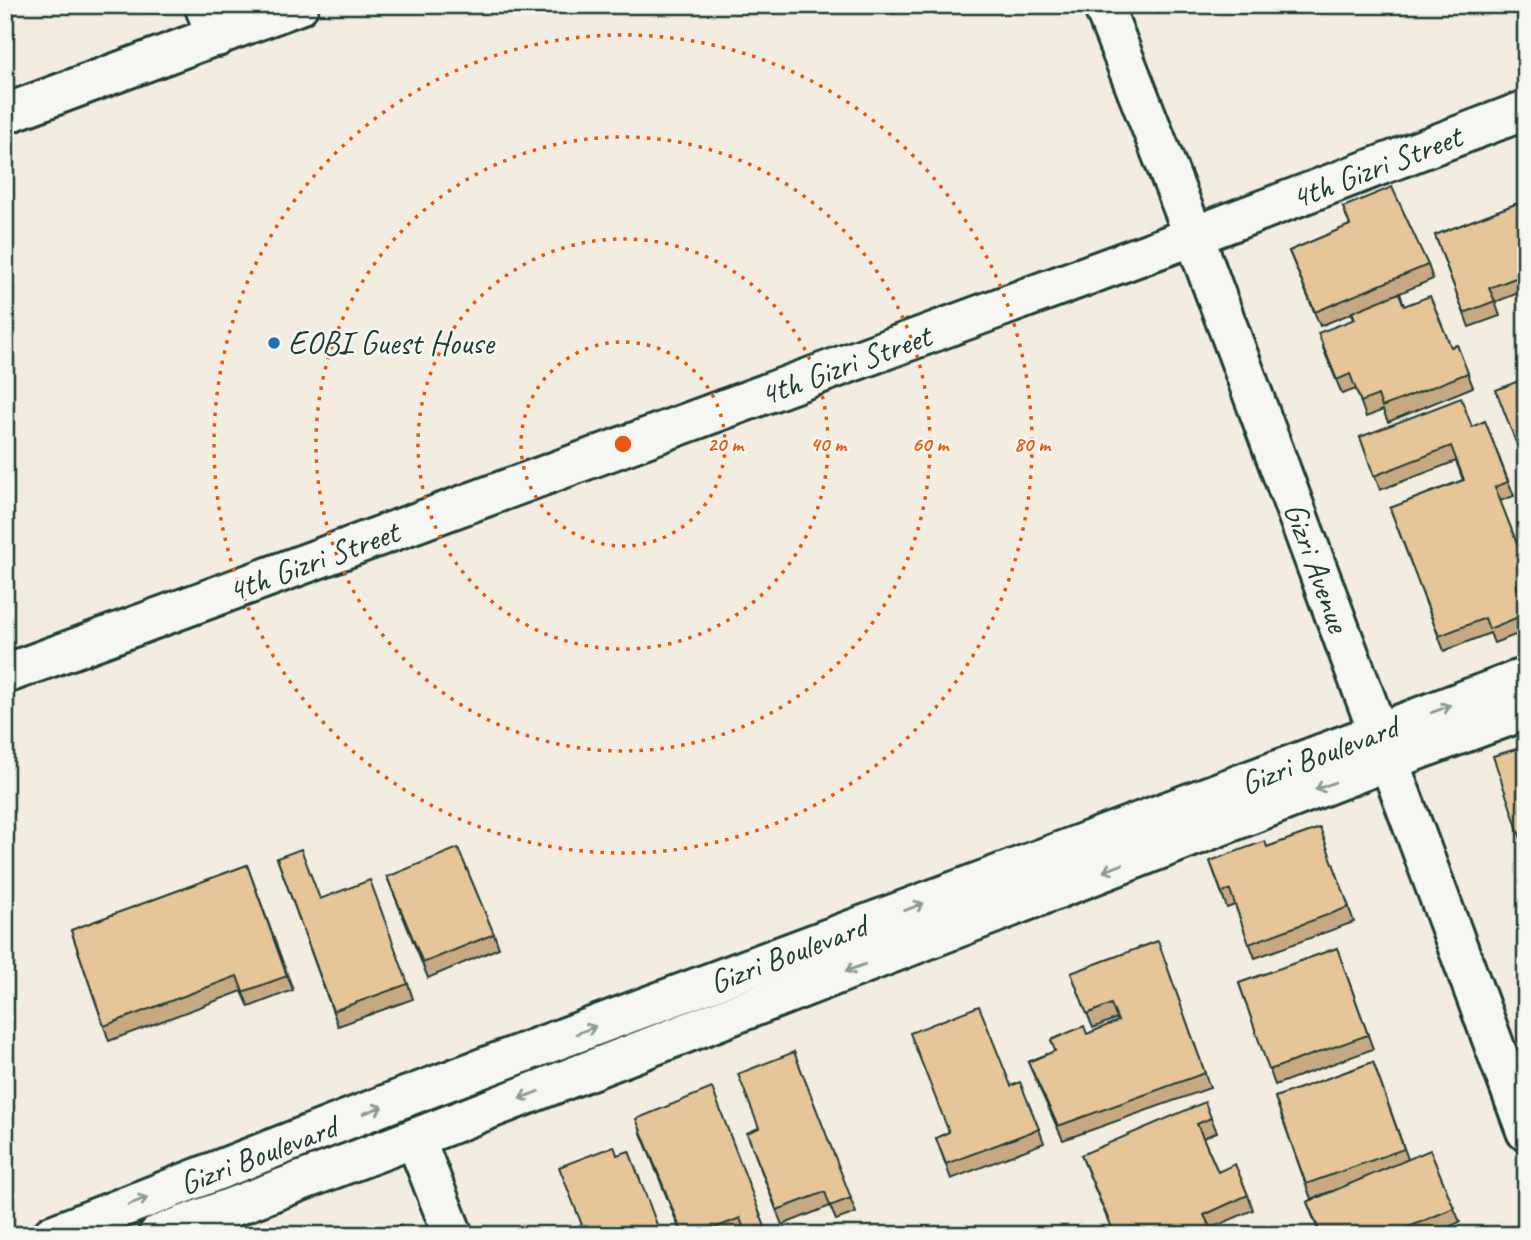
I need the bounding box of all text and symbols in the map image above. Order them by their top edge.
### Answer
street label: 4th Gizri Street [1285,114,1470,219]
street label: 4th Gizri Street [754,314,939,415]
place label: EOBI Guest House [288,322,496,364]
marker: EOBI Guest House [266,335,282,351]
text: 20 m [707,431,745,457]
text: 40 m [810,431,848,457]
text: 60 m [912,431,950,457]
text: 80 m [1014,431,1052,457]
centre of rings [611,432,635,456]
street label: Gizri Avenue [1274,497,1361,640]
street label: 4th Gizri Street [222,510,407,611]
one-way arrow [1430,701,1452,714]
street label: Gizri Boulevard [1234,704,1408,804]
one-way arrow [1314,780,1336,793]
one-way arrow [1102,862,1124,875]
one-way arrow [902,899,924,912]
street label: Gizri Boulevard [703,903,877,1003]
one-way arrow [844,962,866,975]
one-way arrow [575,1022,597,1035]
one-way arrow [518,1089,540,1102]
one-way arrow [362,1102,384,1115]
street label: Gizri Boulevard [173,1104,347,1204]
one-way arrow [127,1194,149,1207]

